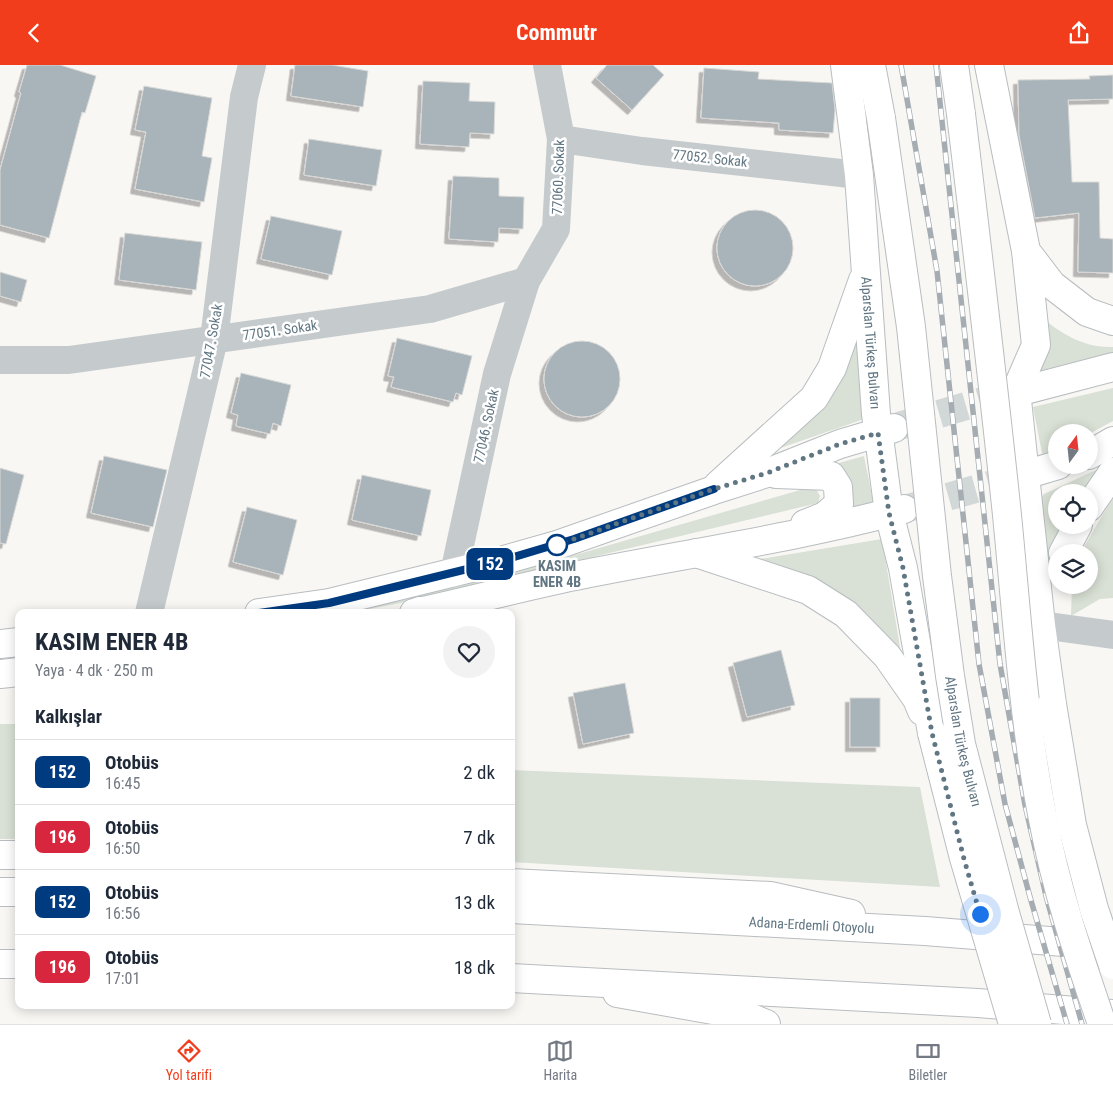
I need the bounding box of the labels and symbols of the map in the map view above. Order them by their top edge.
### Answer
street label: 77060. Sokak [549,139,567,215]
street label: 77052. Sokak [672,146,749,170]
street label: Alparslan Türkeş Bulvarı [858,276,884,410]
street label: 77047. Sokak [197,302,226,379]
street label: 77051. Sokak [242,317,319,343]
street label: 77046. Sokak [470,387,502,464]
north arrow [1048,424,1098,474]
marker: KASIM ENER 4B [546,534,568,556]
line badge: 152 [461,548,519,580]
place label: KASIM ENER 4B [533,558,581,590]
street label: Alparslan Türkeş Bulvarı [942,675,985,808]
your location [968,902,993,927]
street label: Adana-Erdemli Otoyolu [748,914,875,936]

